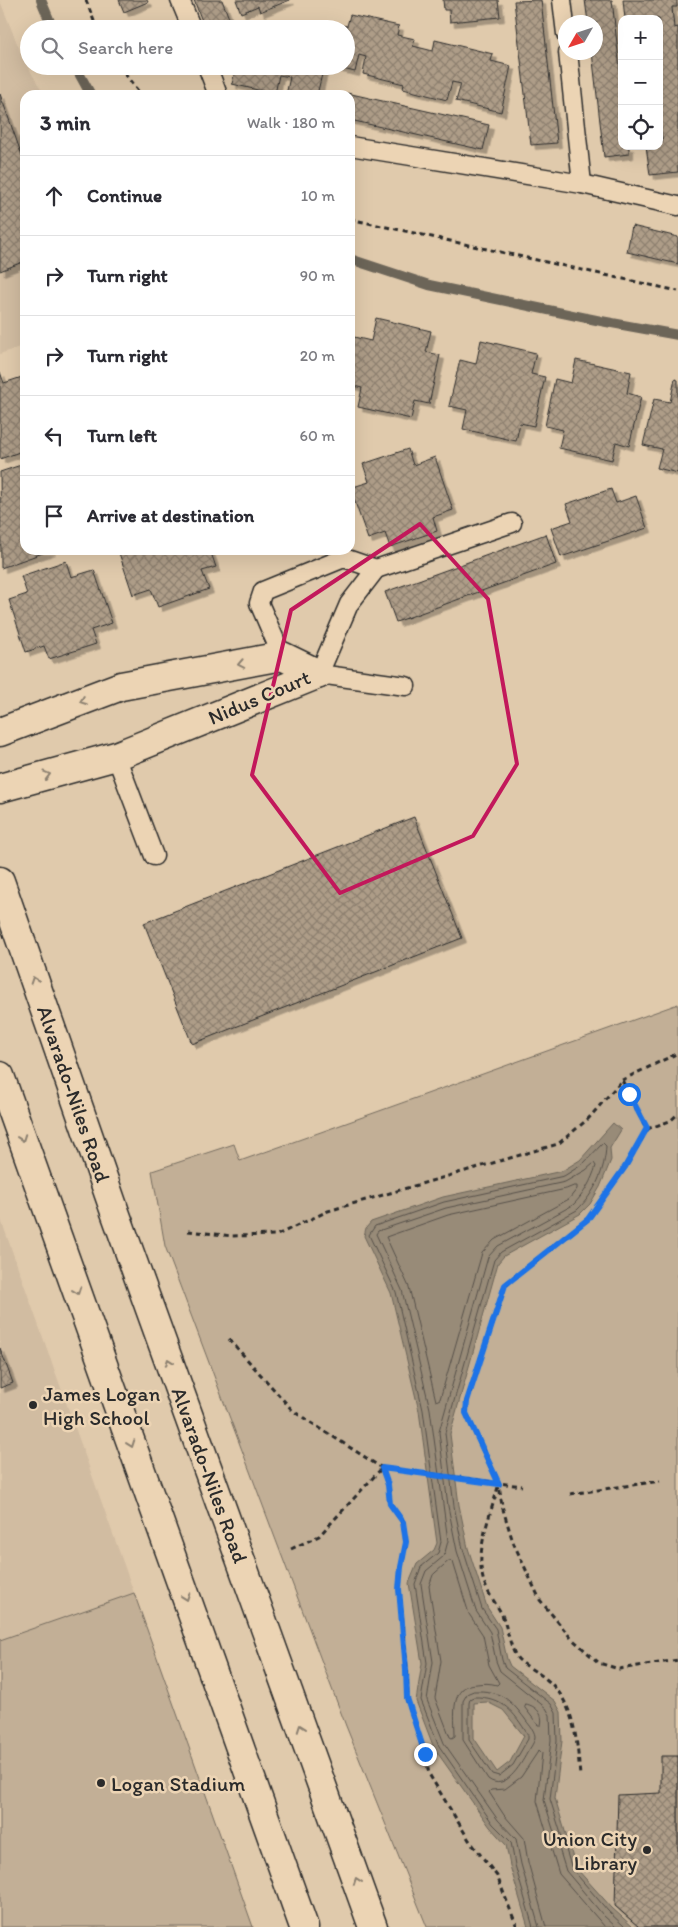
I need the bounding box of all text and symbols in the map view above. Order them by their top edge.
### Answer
north arrow [558,15,603,60]
map controls [618,15,663,150]
button: + [618,15,663,60]
search box [20,20,355,75]
icon: search [38,34,66,62]
text: Search here [78,36,173,59]
button: − [618,60,663,105]
button: locate [618,105,663,150]
text: 3 min [40,110,90,135]
text: Walk · 180 m [247,113,335,132]
icon: ahead [40,182,68,210]
text: Continue [87,184,162,207]
text: 10 m [301,186,335,205]
icon: right [40,262,68,290]
text: Turn right [87,264,168,287]
text: 90 m [300,266,335,285]
icon: right [40,342,68,370]
text: Turn right [87,344,168,367]
text: 20 m [300,346,335,365]
icon: left [40,422,68,450]
text: Turn left [87,424,157,447]
text: 60 m [300,426,335,445]
icon: arrive [40,502,68,530]
text: Arrive at destination [87,504,254,527]
one-way arrow [236,658,245,668]
street label: Nidus Court [204,664,314,730]
one-way arrow [79,695,88,705]
one-way arrow [43,770,51,781]
one-way arrow [30,976,40,984]
street label: Alvarado-Niles Road [32,1002,116,1186]
route start [618,1083,641,1106]
one-way arrow [16,1133,26,1142]
one-way arrow [71,1286,81,1295]
one-way arrow [165,1358,175,1366]
place label: James Logan High School [43,1381,160,1430]
street label: Alvarado-Niles Road [167,1384,254,1567]
marker: James Logan High School [27,1399,39,1411]
one-way arrow [125,1439,135,1448]
one-way arrow [180,1592,190,1601]
one-way arrow [297,1725,307,1733]
route end [414,1743,437,1766]
place label: Logan Stadium [111,1771,245,1796]
marker: Logan Stadium [95,1777,107,1789]
place label: Union City Library [543,1826,637,1875]
marker: Union City Library [641,1844,653,1856]
one-way arrow [353,1877,363,1886]

